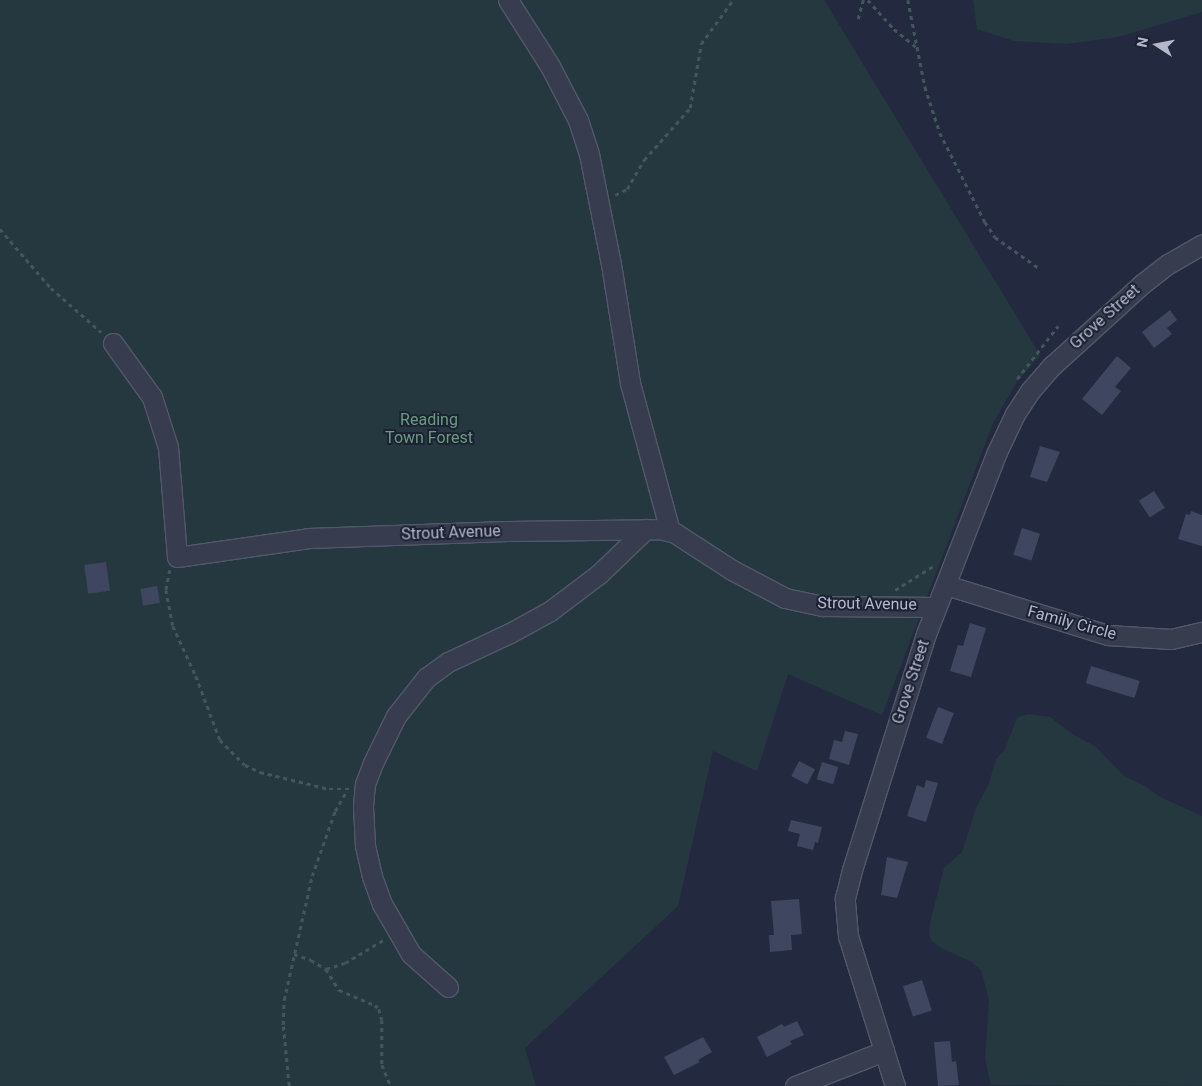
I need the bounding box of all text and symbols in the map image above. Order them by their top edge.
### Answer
north arrow [1132,20,1182,70]
text: N [1133,36,1151,49]
street label: Grove Street [1066,281,1144,353]
park label: Reading Town Forest [385,410,473,448]
street label: Strout Avenue [401,522,501,544]
street label: Strout Avenue [817,594,917,614]
street label: Family Circle [1026,602,1118,644]
street label: Grove Street [888,637,934,727]

